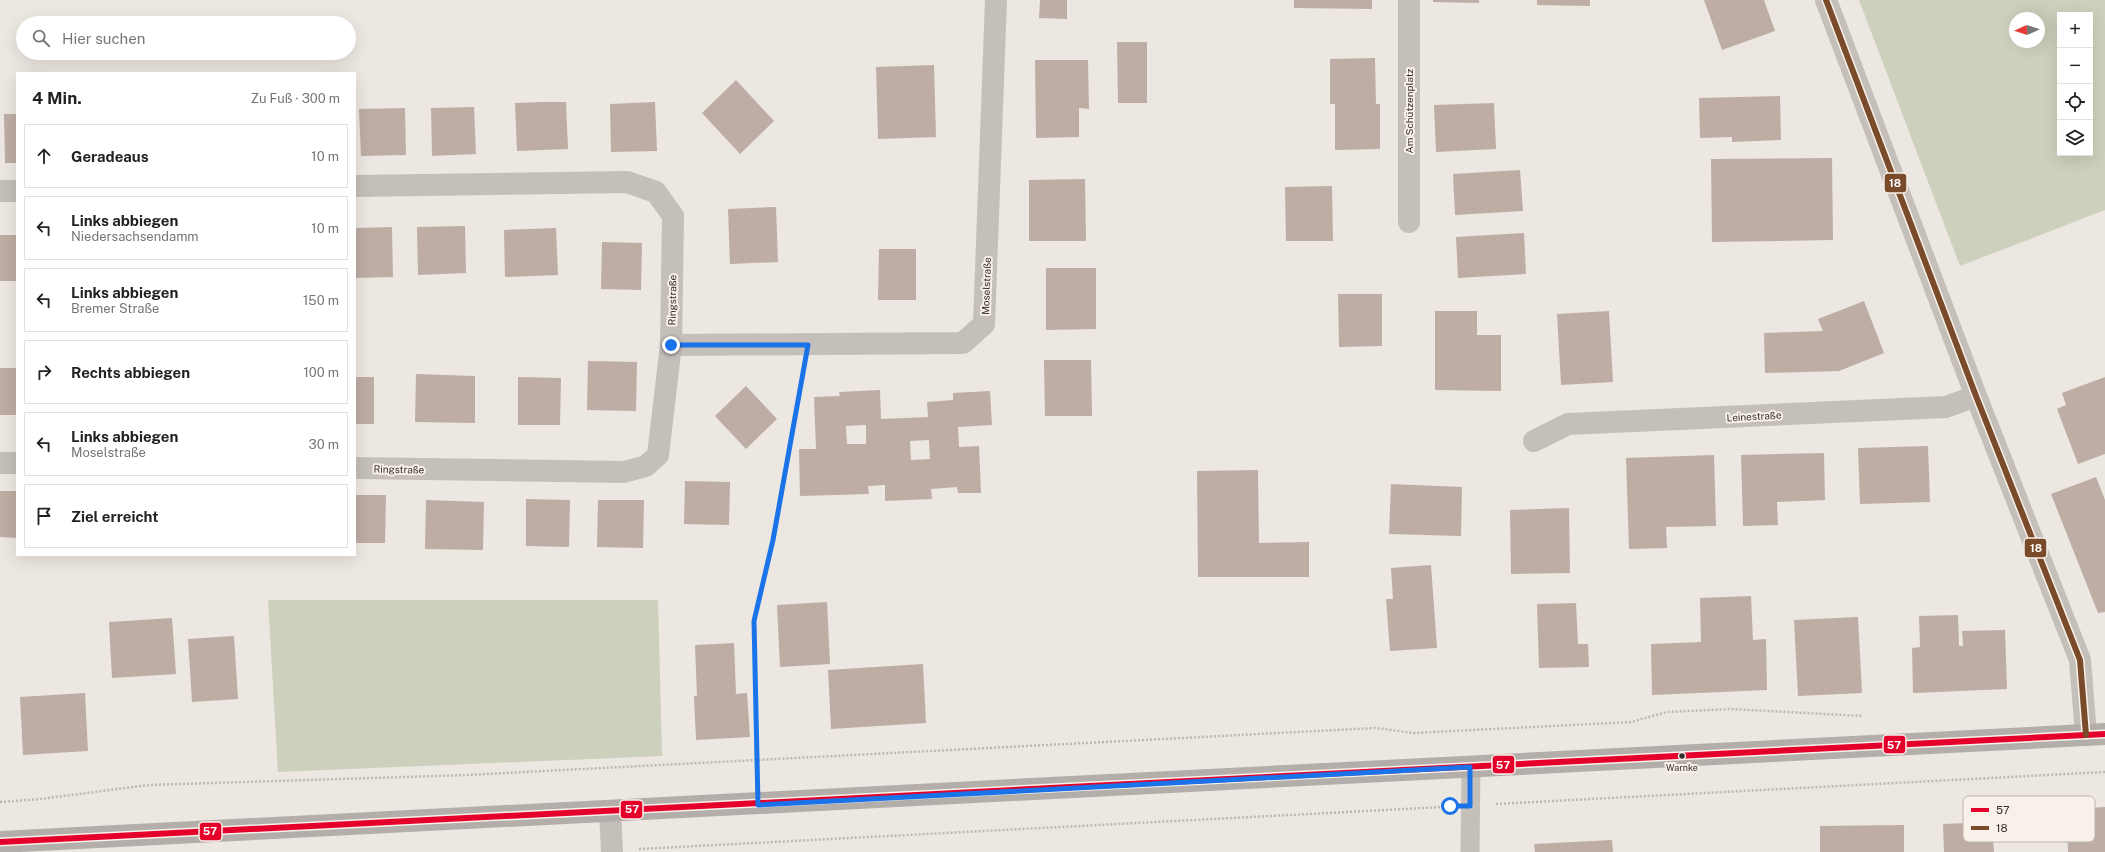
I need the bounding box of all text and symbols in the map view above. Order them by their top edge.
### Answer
north arrow [2009,12,2045,48]
map controls [2057,12,2093,156]
button: + [2057,12,2093,48]
search box [16,16,356,60]
icon: search [30,27,52,49]
text: Hier suchen [62,30,145,47]
button: − [2057,48,2093,84]
street label: Am Schützenplatz [1403,68,1415,153]
button: locate [2057,84,2093,120]
text: 4 Min. [32,88,82,108]
text: Zu Fuß · 300 m [251,91,340,106]
button: layers [2057,120,2093,156]
icon: ahead [33,145,55,167]
text: Geradeaus [71,148,149,165]
text: 10 m [311,149,339,164]
line badge: 18 [1884,173,1907,193]
text: 18 [1889,177,1901,189]
text: Links abbiegen [71,212,178,229]
icon: left [33,217,55,239]
text: 10 m [311,221,339,236]
text: Niedersachsendamm [71,229,199,244]
street label: Moselstraße [979,257,993,315]
street label: Ringstraße [666,274,678,325]
text: Links abbiegen [71,284,178,301]
icon: left [33,289,55,311]
text: 150 m [303,293,339,308]
text: Bremer Straße [71,301,159,316]
route end [662,336,680,354]
icon: right [33,361,55,383]
text: Rechts abbiegen [71,364,190,381]
text: 100 m [303,365,339,380]
street label: Leinestraße [1726,409,1782,423]
text: Links abbiegen [71,428,178,445]
icon: left [33,433,55,455]
text: 30 m [309,437,339,452]
text: Moselstraße [71,445,146,460]
street label: Ringstraße [374,463,425,475]
icon: arrive [33,505,55,527]
text: Ziel erreicht [71,508,158,525]
line badge: 18 [2024,538,2047,558]
text: 18 [2030,542,2042,554]
line badge: 57 [1883,735,1906,754]
text: 57 [1887,739,1901,751]
marker: Warnke [1677,751,1687,761]
line badge: 57 [1492,755,1515,774]
text: 57 [1496,759,1510,771]
place label: Warnke [1666,762,1698,773]
legend [1963,796,2095,842]
route start [1441,797,1459,815]
line badge: 57 [620,800,643,819]
text: 57 [625,803,639,815]
text: 57 [1996,804,2010,816]
line badge: 57 [199,822,222,841]
text: 18 [1996,822,2008,834]
text: 57 [203,825,217,837]

